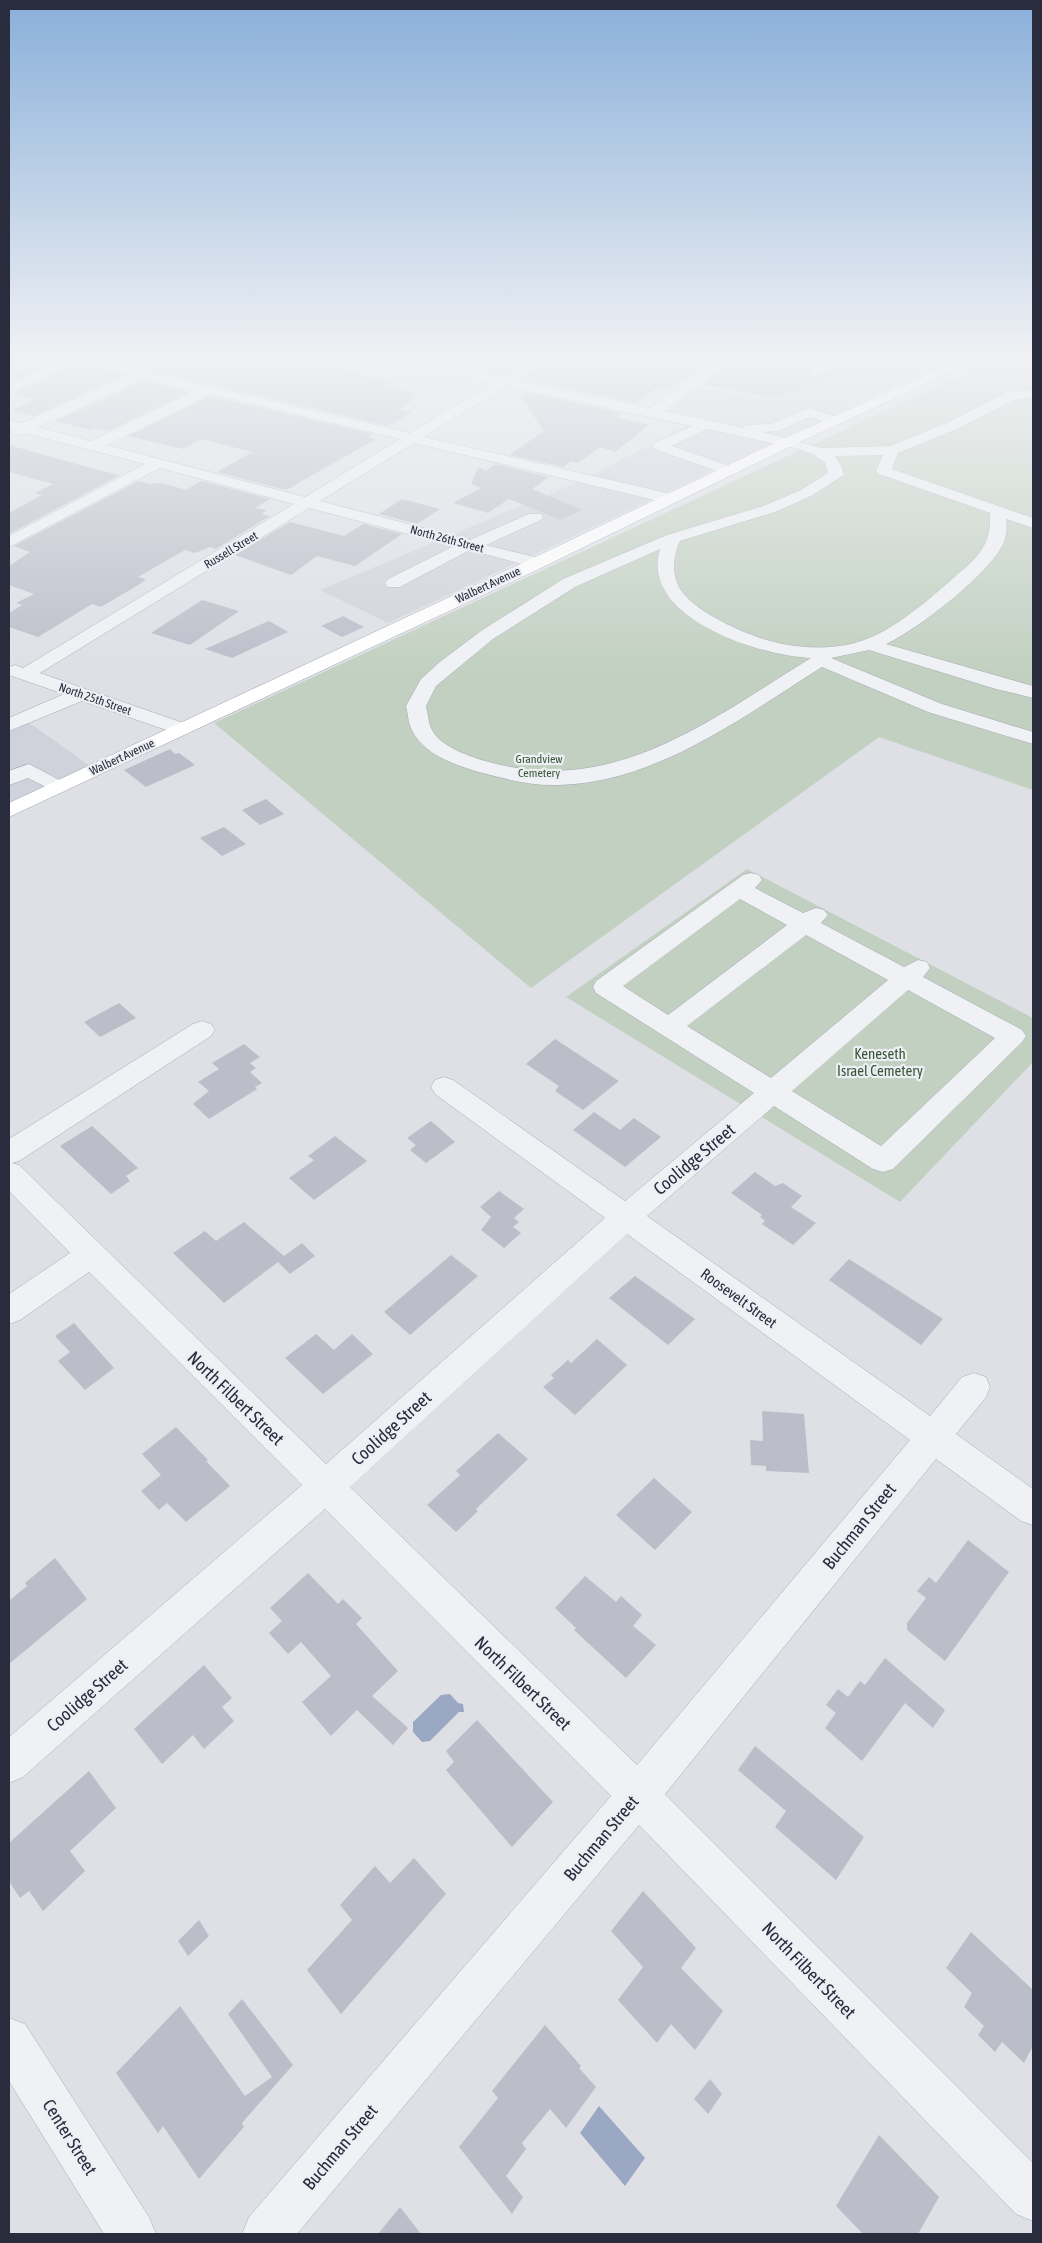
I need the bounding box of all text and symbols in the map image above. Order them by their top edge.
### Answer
street label: North 26th Street [409,522,486,556]
street label: Russell Street [202,528,261,571]
street label: Walbert Avenue [453,564,523,606]
street label: North 25th Street [57,680,134,718]
street label: Walbert Avenue [87,736,157,778]
park label: Grandview Cemetery [516,752,562,780]
park label: Keneseth Israel Cemetery [837,1045,923,1079]
street label: Coolidge Street [649,1119,739,1199]
street label: Roosevelt Street [698,1265,780,1331]
street label: North Filbert Street [183,1347,289,1449]
street label: Coolidge Street [347,1387,435,1469]
street label: Buchman Street [818,1479,900,1573]
street label: North Filbert Street [470,1632,576,1734]
street label: Coolidge Street [42,1654,132,1736]
street label: Buchman Street [559,1791,643,1885]
street label: North Filbert Street [758,1917,860,2023]
street label: Center Street [38,2095,102,2179]
street label: Buchman Street [298,2100,382,2194]

